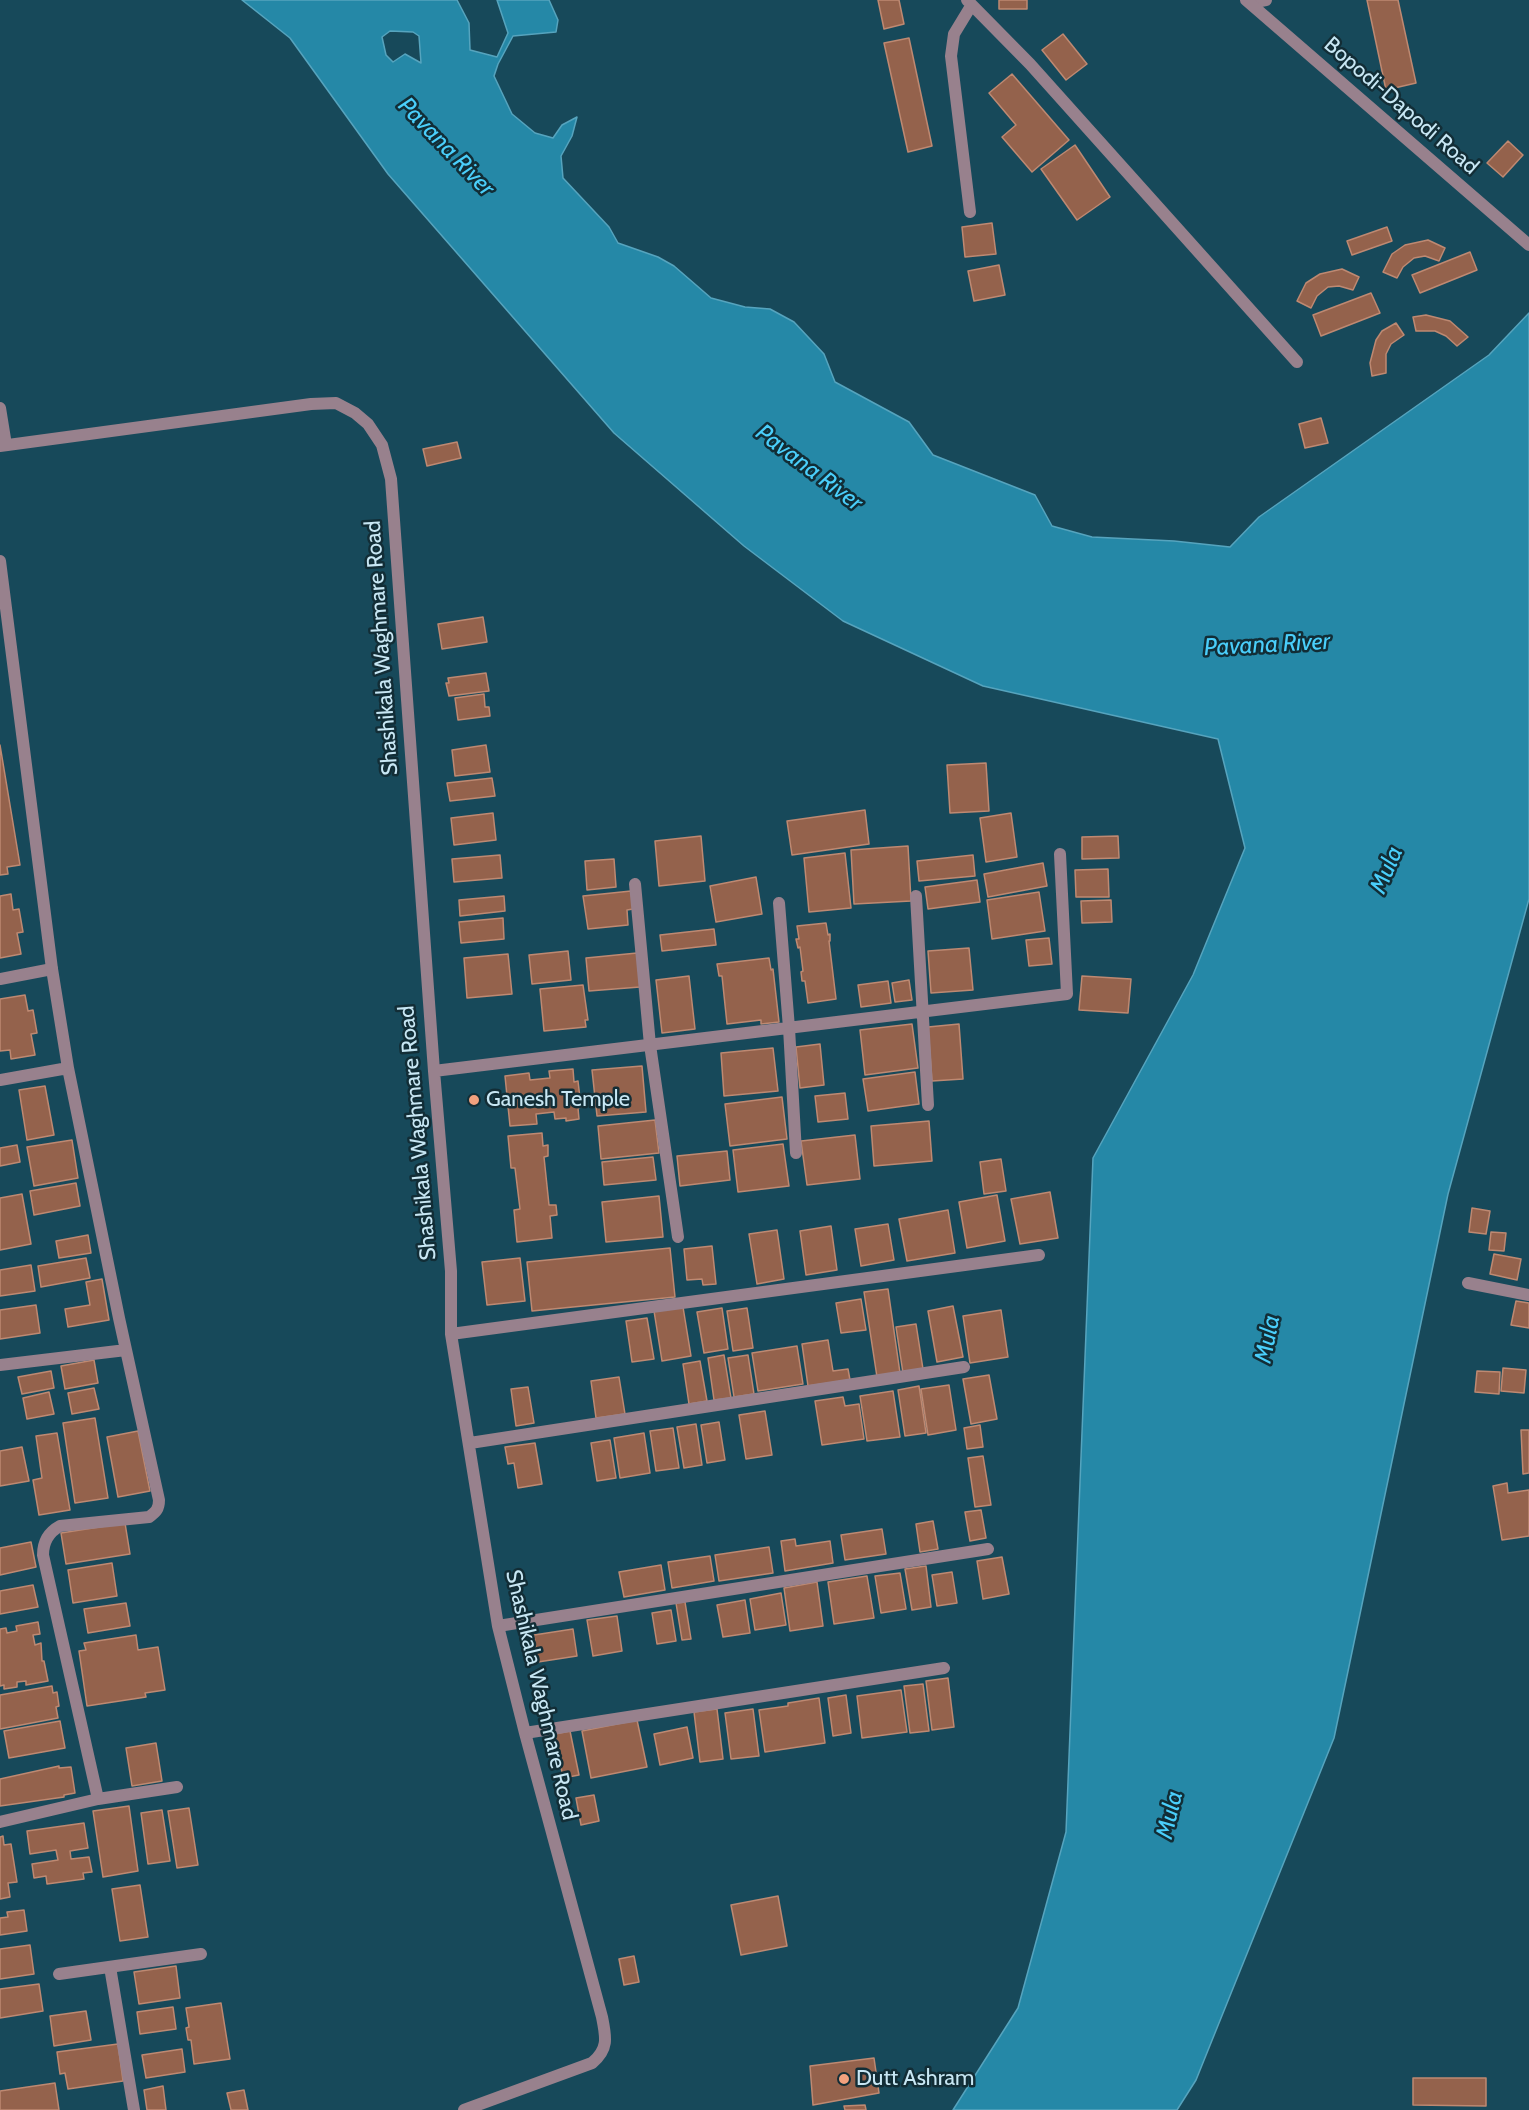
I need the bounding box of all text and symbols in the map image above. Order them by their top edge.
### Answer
street label: Bopodi-Dapodi Road [1318,32,1484,180]
water label: Pavana River [392,92,500,202]
water label: Pavana River [750,418,868,518]
street label: Shashikala Waghmare Road [360,520,404,776]
water label: Pavana River [1203,627,1331,663]
water label: Mula [1364,842,1410,898]
street label: Shashikala Waghmare Road [394,1004,442,1262]
place label: Ganesh Temple [486,1087,630,1113]
marker: Ganesh Temple [467,1093,481,1107]
water label: Mula [1249,1313,1287,1365]
street label: Shashikala Waghmare Road [499,1567,583,1823]
water label: Mula [1151,1788,1189,1842]
place label: Dutt Ashram [856,2066,974,2092]
marker: Dutt Ashram [837,2072,851,2086]

